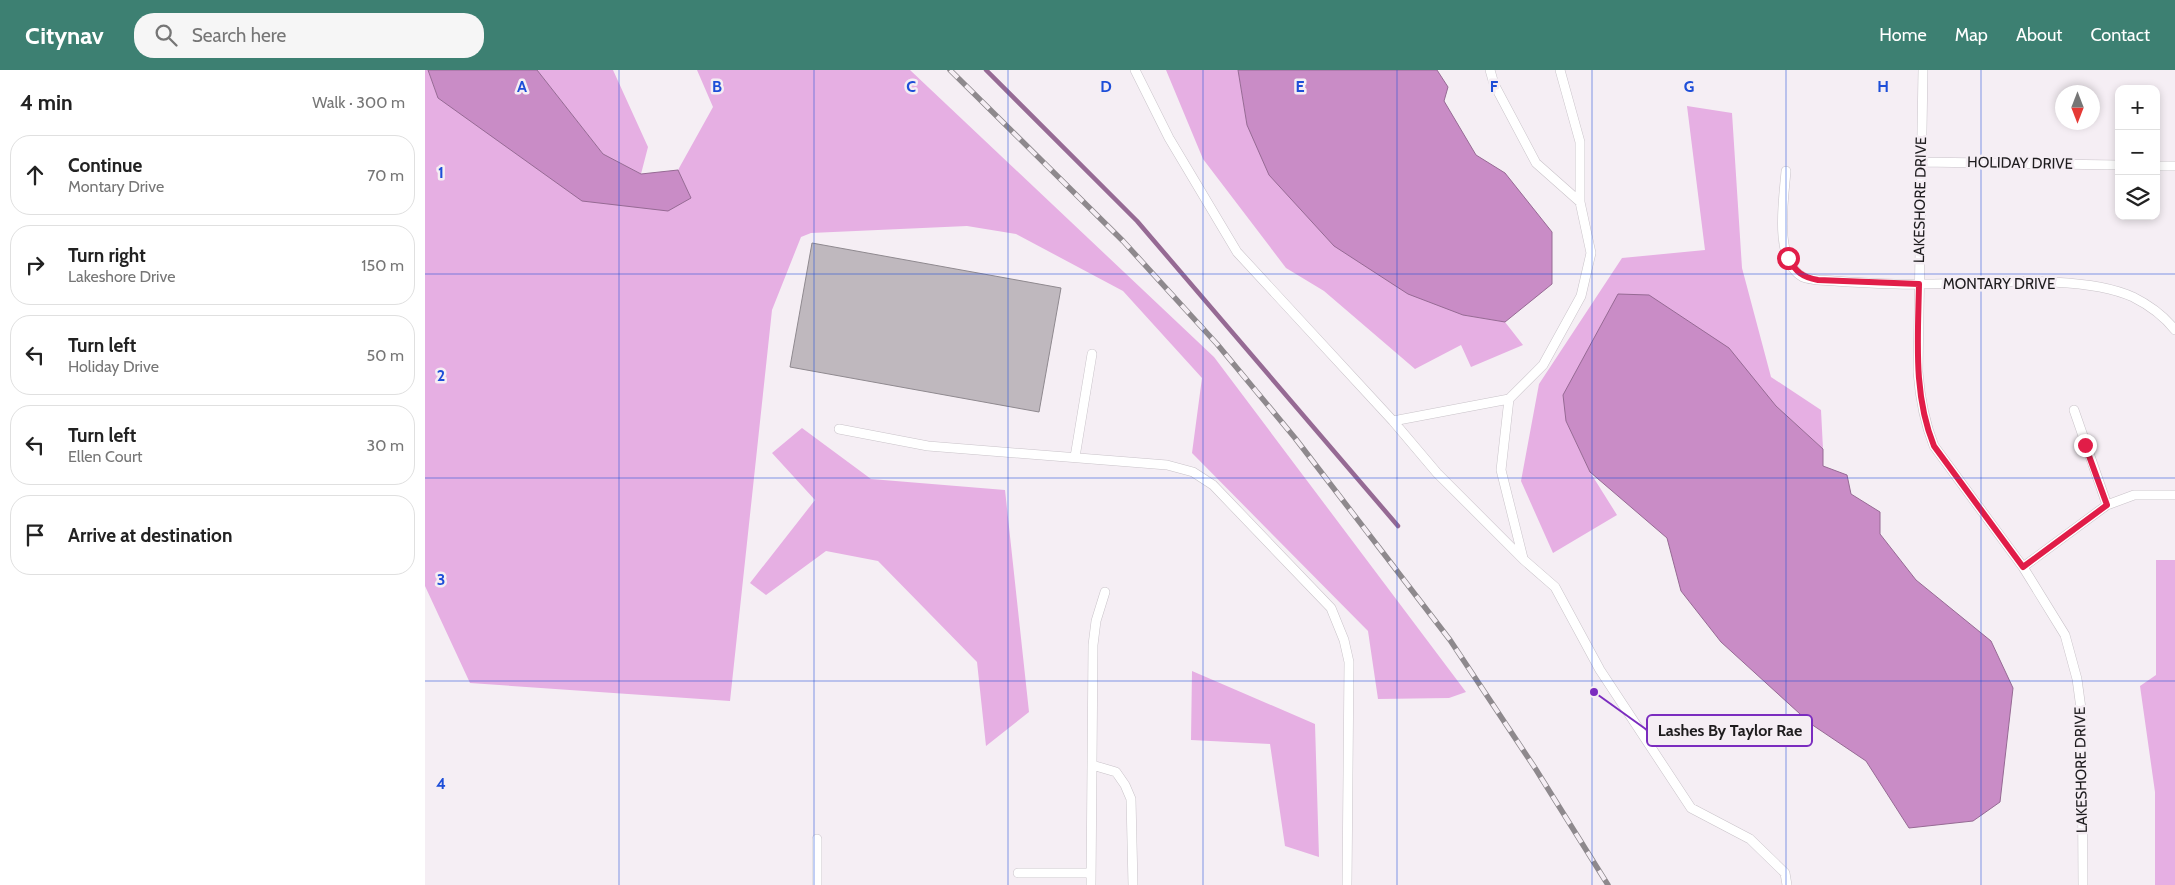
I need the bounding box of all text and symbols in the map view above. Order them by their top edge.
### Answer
search box [134,13,484,58]
text: Citynav [25,21,104,50]
icon: search [152,21,180,49]
text: Search here [192,24,286,47]
text: Home [1879,24,1927,46]
text: Map [1955,24,1988,46]
text: About [2016,24,2062,46]
text: Contact [2090,24,2150,46]
text: A [517,77,527,96]
text: B [712,77,722,96]
text: C [906,77,916,96]
text: D [1100,77,1112,96]
text: E [1295,77,1305,96]
text: F [1490,77,1499,96]
text: G [1684,77,1694,96]
text: H [1877,77,1889,96]
north arrow [2055,85,2100,130]
map controls [2115,85,2160,220]
button: + [2115,85,2160,130]
text: 4 min [20,90,73,115]
text: Walk · 300 m [312,93,405,112]
button: − [2115,130,2160,175]
street label: LAKESHORE DRIVE [1910,137,1930,263]
street label: HOLIDAY DRIVE [1967,153,2073,173]
text: Continue [68,154,142,177]
icon: ahead [21,161,49,189]
text: 1 [438,163,444,182]
text: 70 m [367,166,404,185]
button: layers [2115,175,2160,220]
text: Montary Drive [68,177,164,196]
text: Turn right [68,244,146,267]
route start [1777,247,1800,270]
icon: right [21,251,49,279]
text: 150 m [361,256,404,275]
text: Lakeshore Drive [68,267,175,286]
street label: MONTARY DRIVE [1943,275,2055,293]
text: Turn left [68,334,136,357]
icon: left [21,341,49,369]
text: 50 m [367,346,404,365]
text: Holiday Drive [68,357,159,376]
text: 2 [437,366,445,385]
text: Turn left [68,424,136,447]
icon: left [21,431,49,459]
route end [2074,434,2097,457]
text: 30 m [367,436,404,455]
text: Ellen Court [68,447,142,466]
icon: arrive [21,521,49,549]
text: Arrive at destination [68,524,232,547]
text: 3 [437,570,445,589]
street label: LAKESHORE DRIVE [2071,707,2091,833]
callout: Lashes By Taylor Rae [1647,715,1812,746]
text: Lashes By Taylor Rae [1658,721,1802,740]
text: 4 [436,774,446,793]

